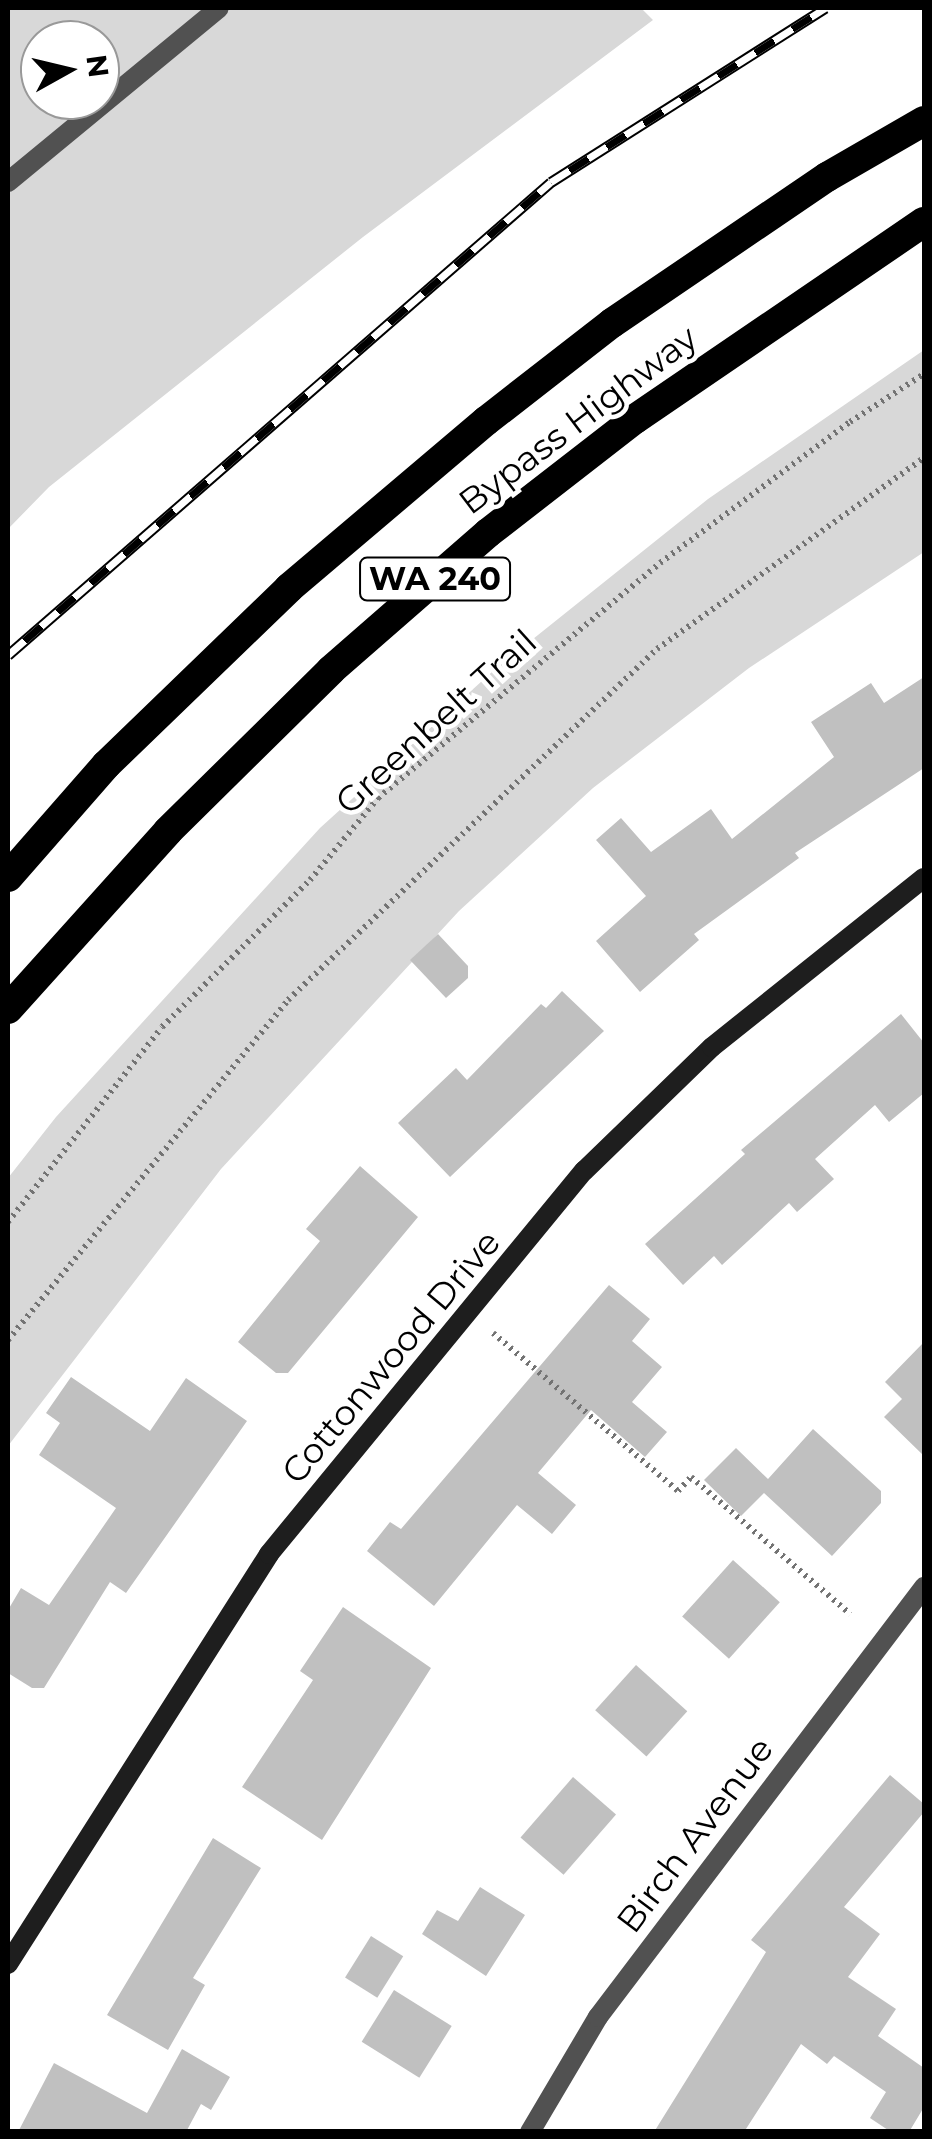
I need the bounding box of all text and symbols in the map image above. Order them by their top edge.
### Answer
north arrow [20,20,120,120]
text: N [79,53,116,80]
street label: Bypass Highway [451,317,705,523]
road number: WA 240 [358,552,512,606]
street label: Greenbelt Trail [327,621,545,823]
street label: Cottonwood Drive [273,1222,509,1492]
street label: Birch Avenue [608,1729,782,1941]

